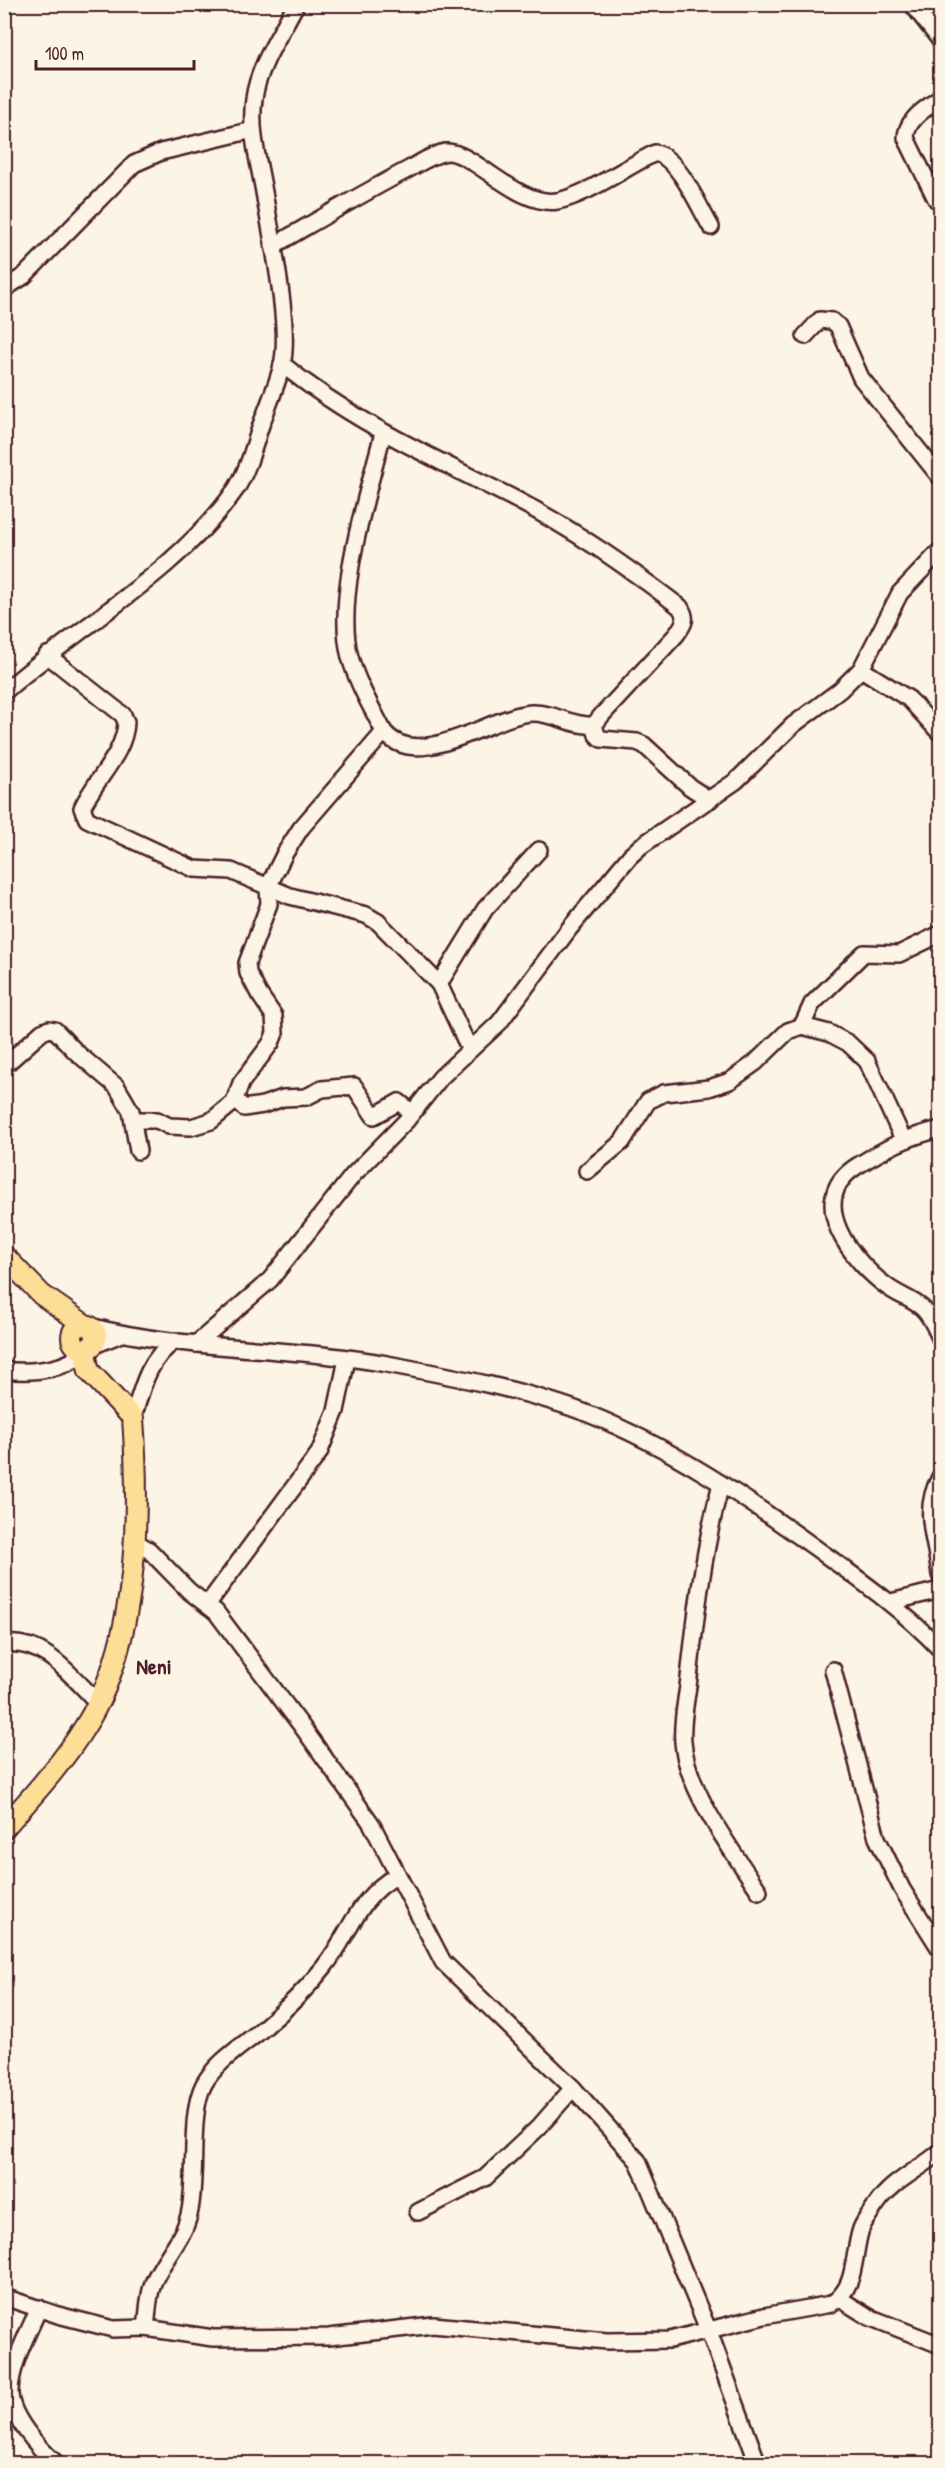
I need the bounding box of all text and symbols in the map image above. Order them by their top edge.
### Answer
scale bar [36,33,194,71]
text: 100 m [45,41,84,66]
district label: Neni [136,1651,172,1681]

